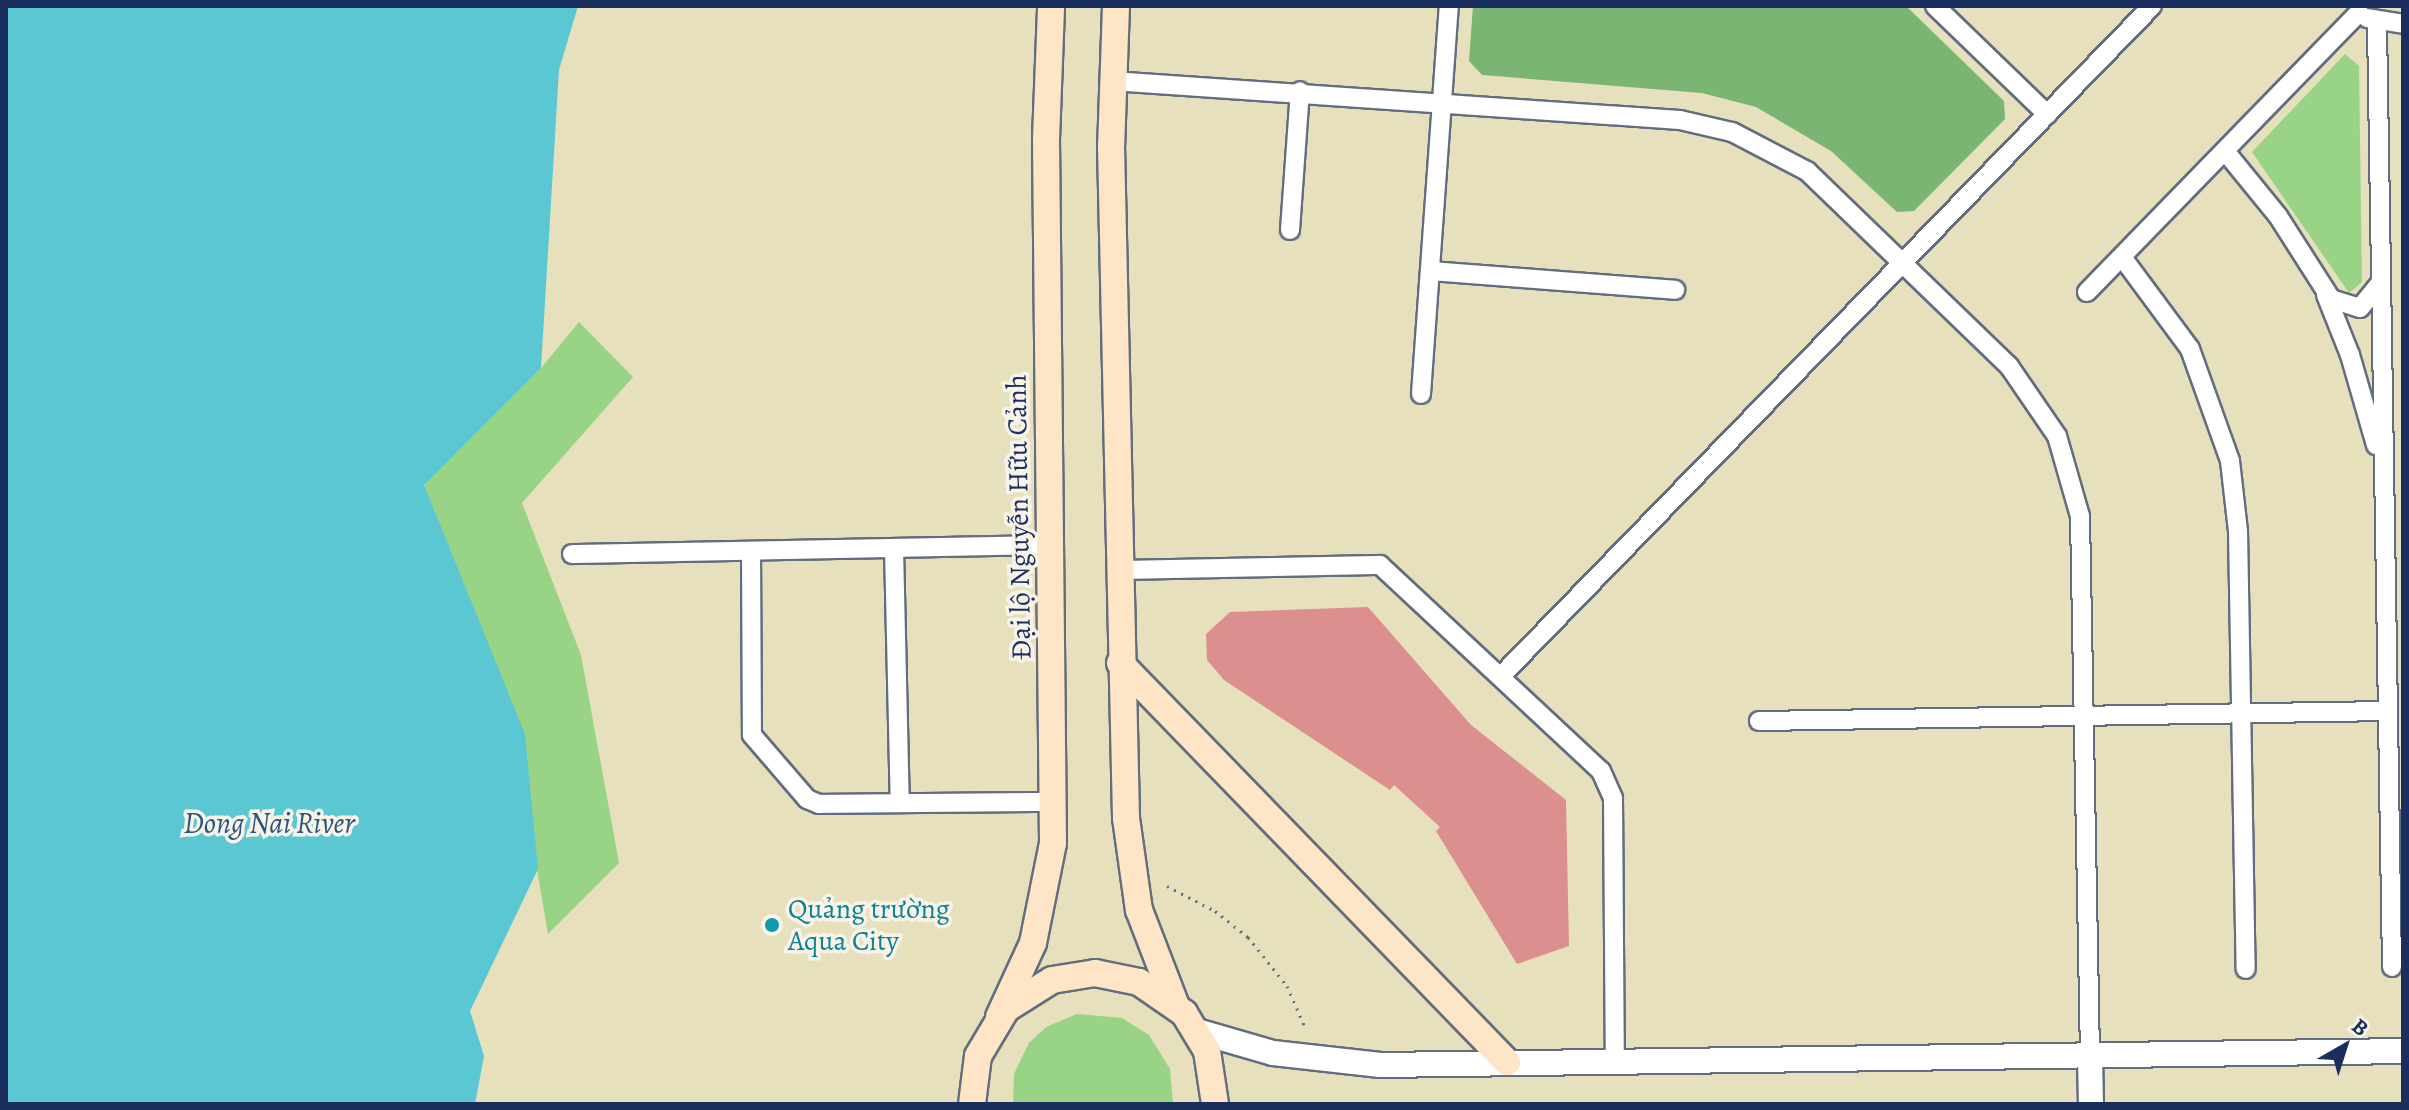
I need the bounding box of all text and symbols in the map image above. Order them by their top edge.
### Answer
street label: Đại lộ Nguyễn Hữu Cảnh [1000,374,1038,660]
water label: Dong Nai River [183,805,355,841]
place label: Quảng trường Aqua City [788,892,950,958]
marker: Quảng trường Aqua City [763,916,781,934]
north arrow [2305,1006,2385,1086]
text: B [2345,1011,2375,1043]

